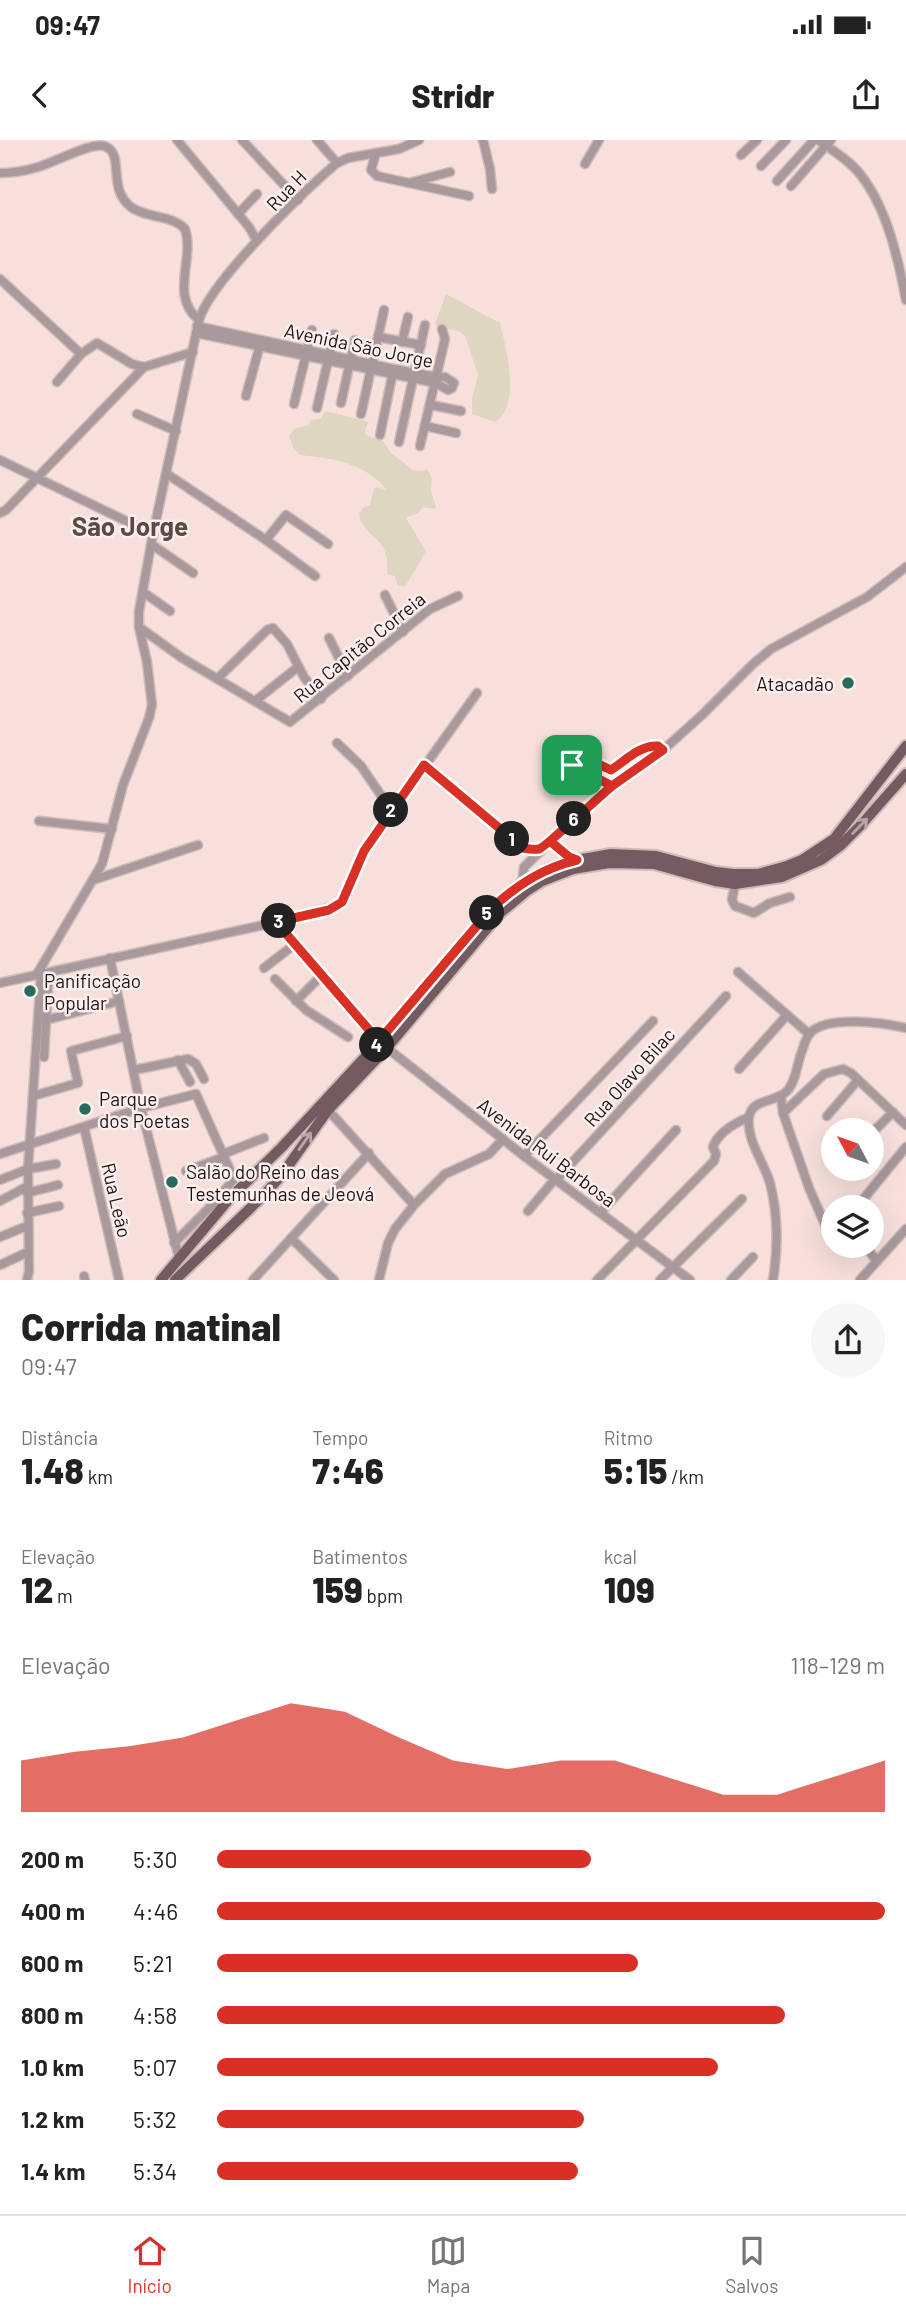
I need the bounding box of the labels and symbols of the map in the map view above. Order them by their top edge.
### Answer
street label: Rua H [261,165,311,215]
street label: Avenida São Jorge [282,318,436,372]
district label: São Jorge [72,510,188,541]
street label: Rua Capitão Correia [289,587,429,707]
place label: Atacadão [756,672,834,695]
marker: Atacadão [840,675,856,691]
pin [542,735,602,795]
pin: 2 [374,792,408,828]
pin: 6 [556,802,592,836]
one-way arrow [851,818,868,835]
pin: 1 [494,822,530,856]
pin: 5 [470,896,504,930]
pin: 3 [262,904,296,938]
place label: Panificação Popular [44,969,141,1014]
marker: Panificação Popular [22,983,38,999]
street label: Rua Olavo Bilac [579,1023,679,1131]
pin: 4 [360,1028,394,1062]
place label: Parque dos Poetas [99,1087,190,1132]
street label: Avenida Rui Barbosa [473,1093,621,1211]
marker: Parque dos Poetas [77,1101,93,1117]
north arrow [821,1118,884,1181]
one-way arrow [298,1132,312,1151]
street label: Rua Leão [97,1160,137,1240]
place label: Salão do Reino das Testemunhas de Jeová [186,1160,374,1205]
marker: Salão do Reino das Testemunhas de Jeová [164,1174,180,1190]

